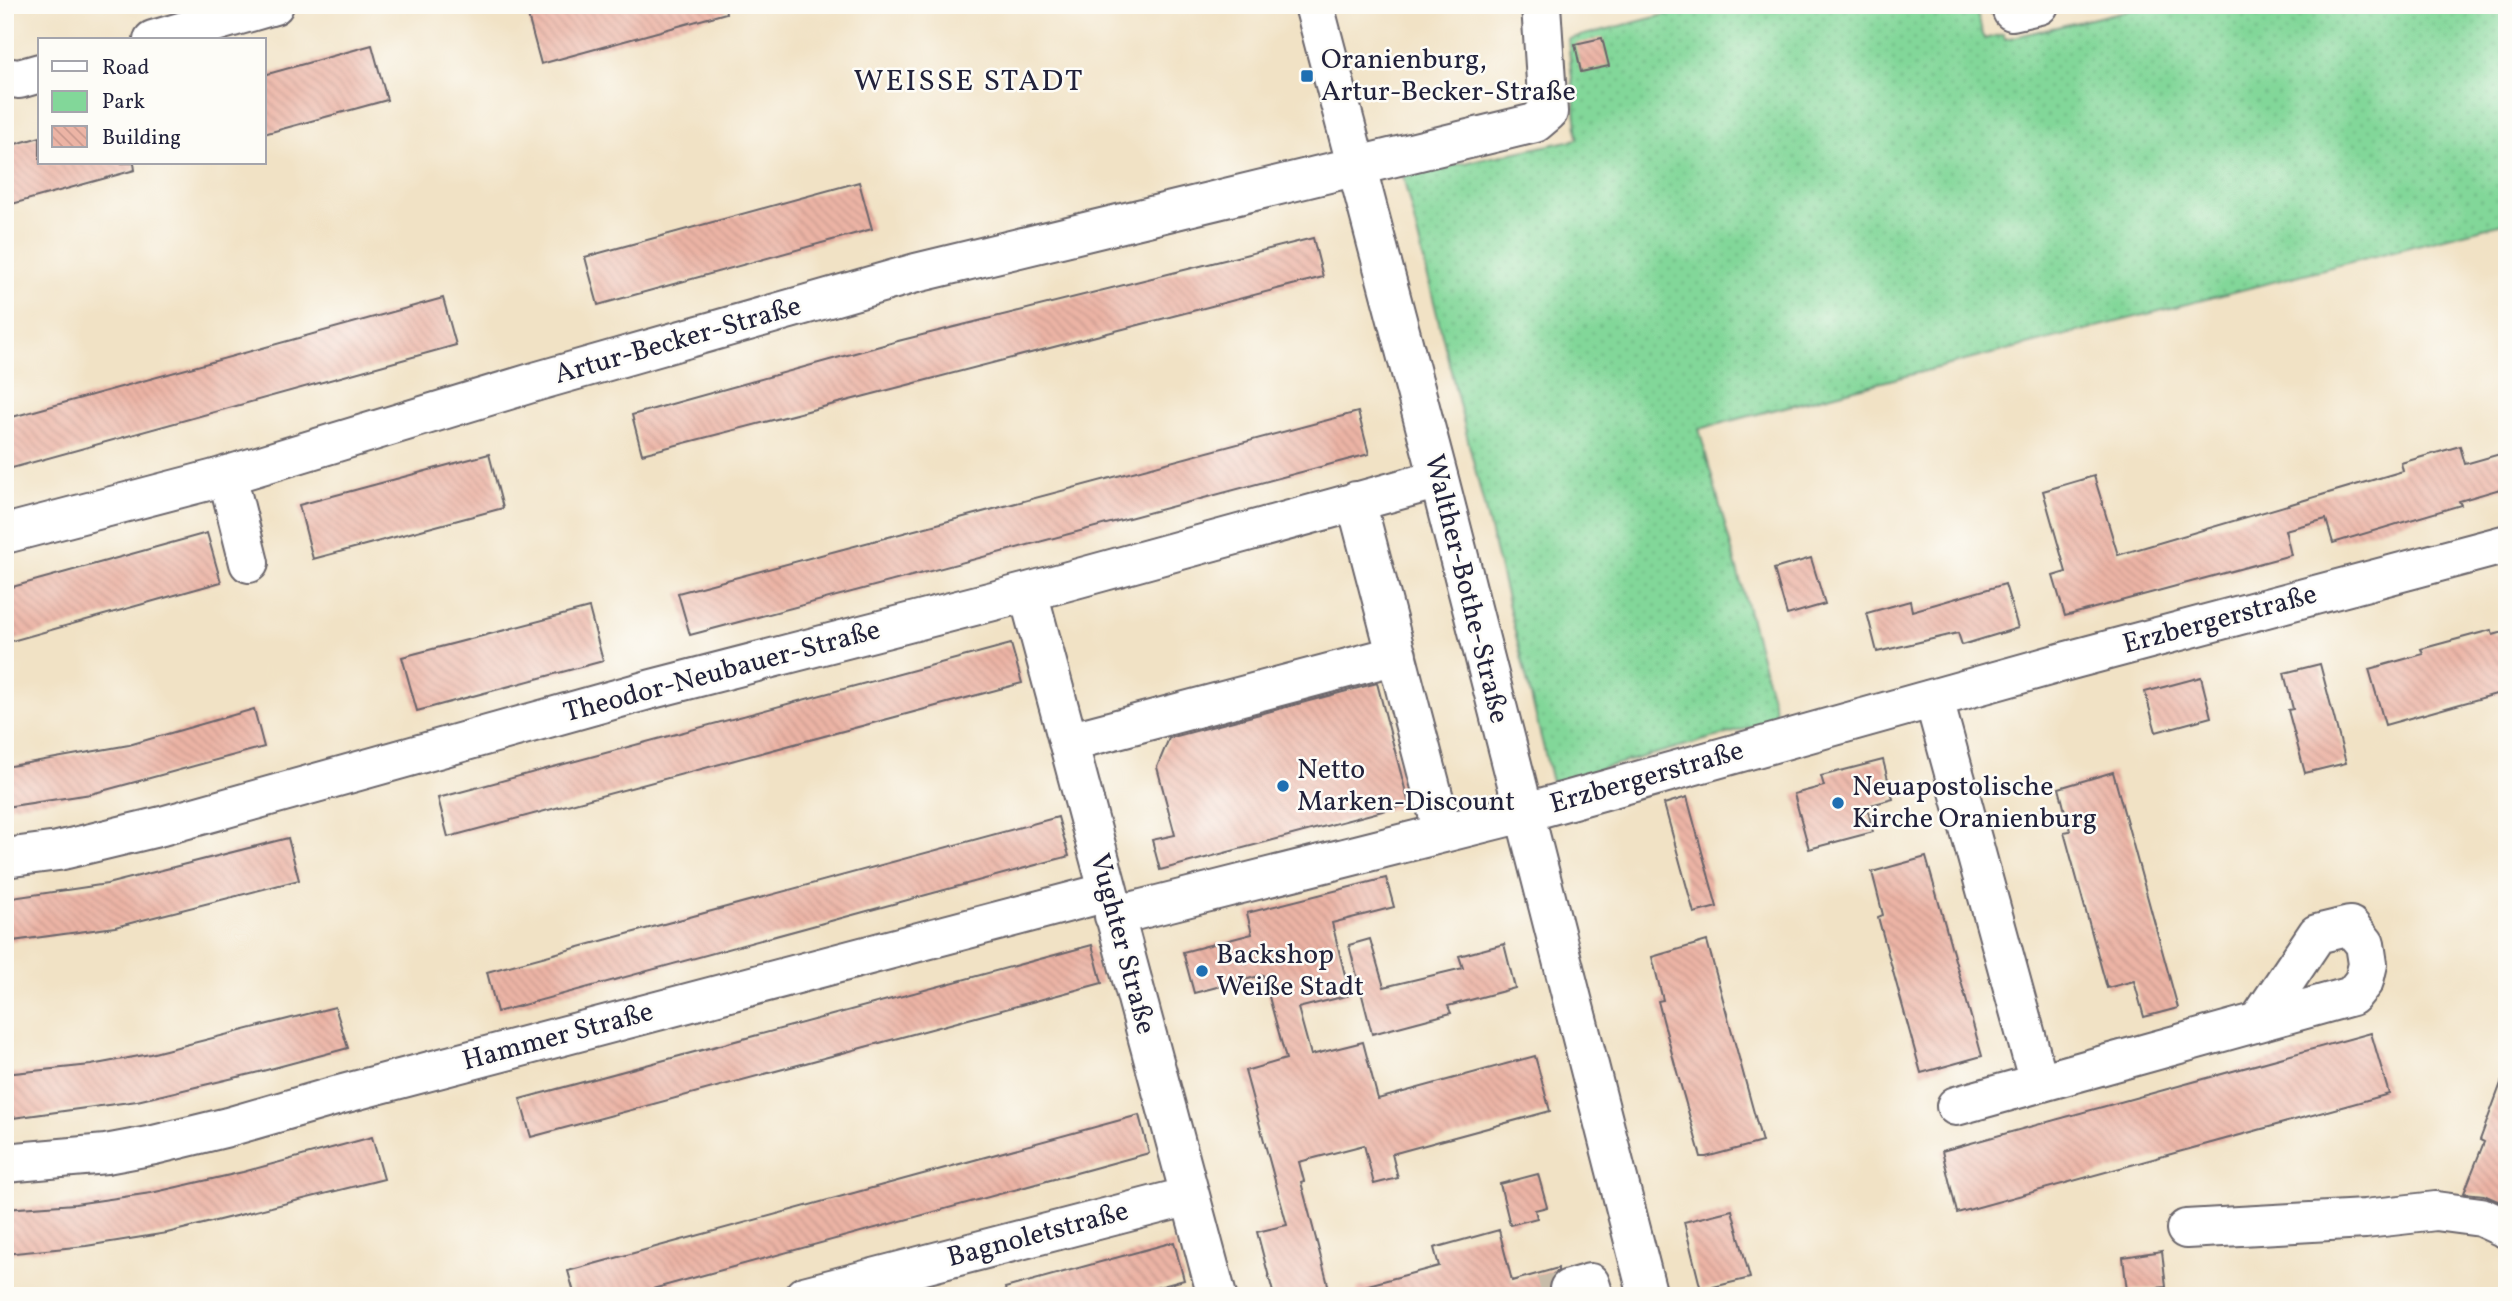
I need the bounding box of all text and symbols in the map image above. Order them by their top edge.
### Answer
legend [38,38,266,164]
place label: Oranienburg, Artur-Becker-Straße [1321,41,1576,112]
text: Road [102,54,149,83]
district label: WEISSE STADT [854,61,1085,103]
marker: Oranienburg, Artur-Becker-Straße [1299,68,1315,84]
text: Park [102,88,145,117]
text: Building [102,124,181,153]
street label: Artur-Becker-Straße [550,287,806,395]
street label: Walther-Bothe-Straße [1414,451,1518,727]
street label: Erzbergerstraße [2118,575,2322,665]
street label: Theodor-Neubauer-Straße [559,611,885,733]
street label: Erzbergerstraße [1546,732,1748,824]
place label: Netto Marken-Discount [1297,751,1515,822]
place label: Neuapostolische Kirche Oranienburg [1852,768,2097,839]
marker: Netto Marken-Discount [1275,778,1291,794]
marker: Neuapostolische Kirche Oranienburg [1830,795,1846,811]
street label: Vughter Straße [1079,849,1165,1039]
place label: Backshop Weiße Stadt [1216,936,1364,1007]
marker: Backshop Weiße Stadt [1194,963,1210,979]
street label: Hammer Straße [458,993,658,1081]
street label: Bagnoletstraße [943,1192,1133,1278]

